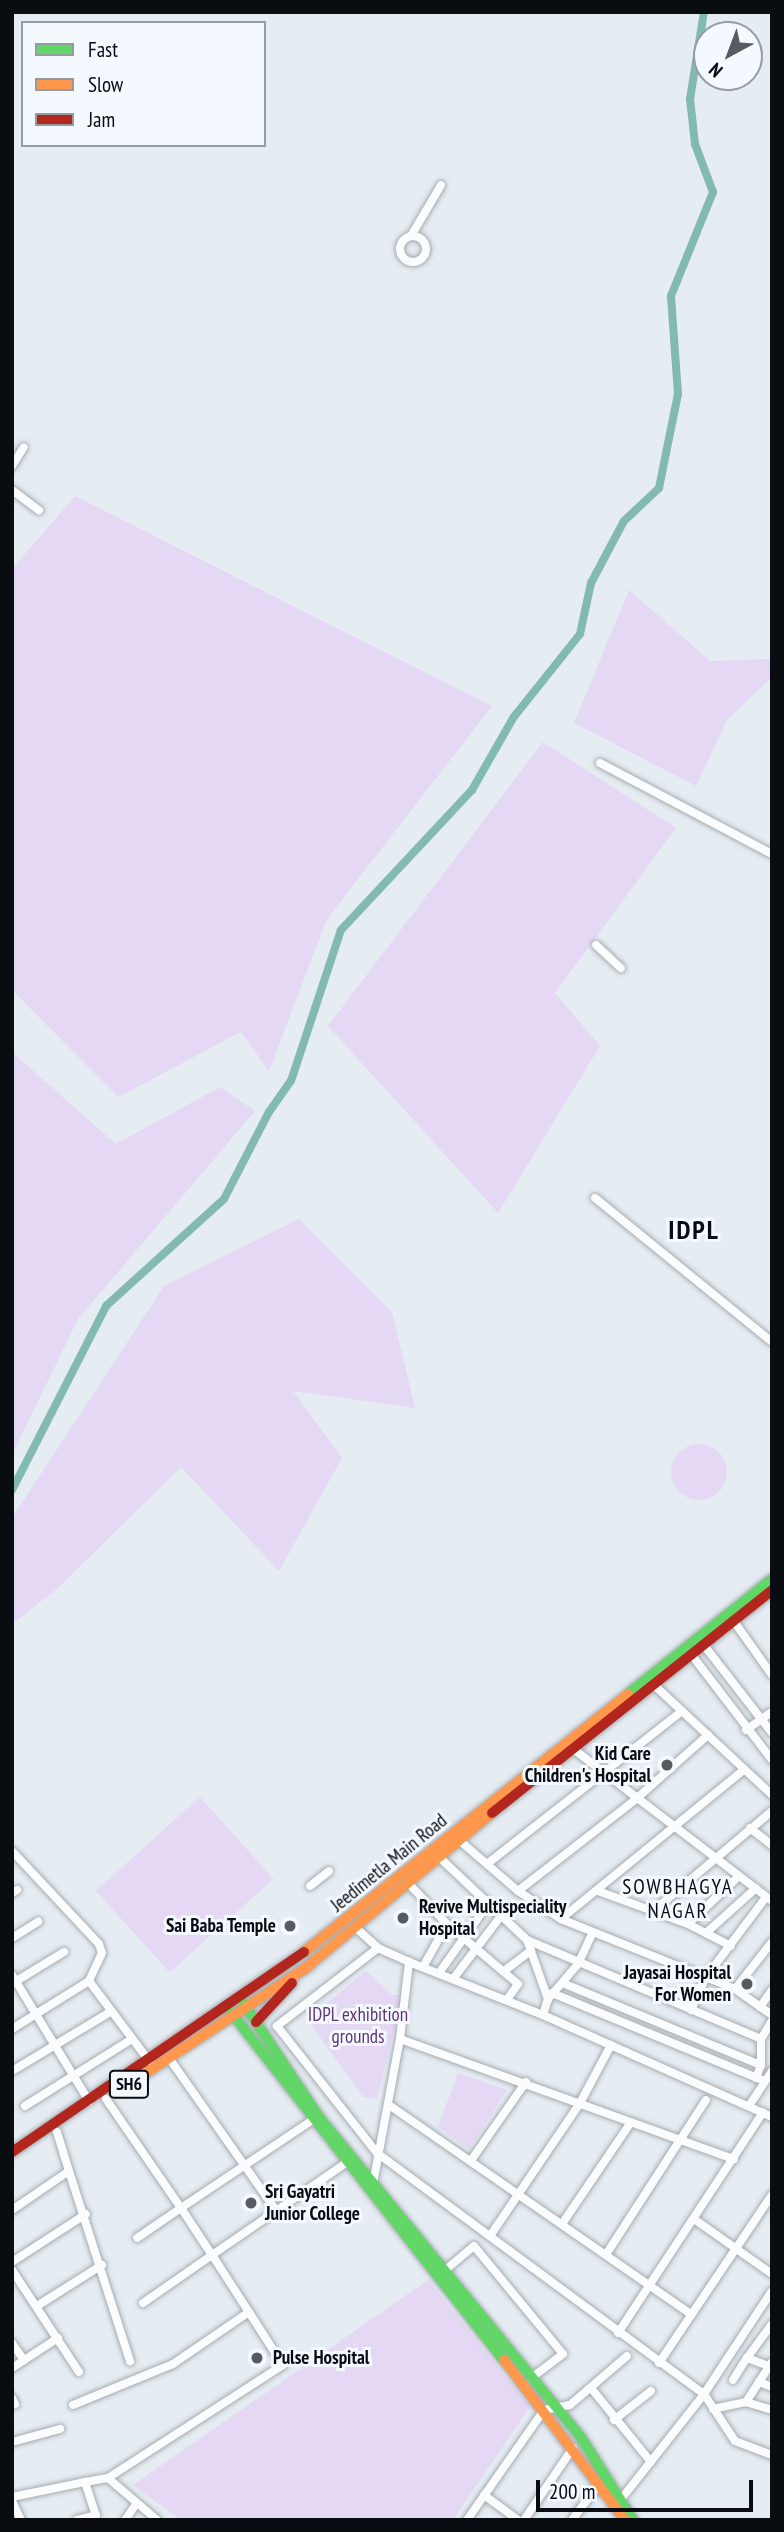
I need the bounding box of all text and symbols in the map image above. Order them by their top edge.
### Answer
legend [21,21,266,147]
north arrow [693,21,763,91]
text: Fast [88,36,118,63]
text: N [704,58,727,83]
text: Slow [88,71,123,98]
text: Jam [88,106,115,133]
district label: IDPL [669,1214,719,1246]
place label: Kid Care Children's Hospital [525,1743,651,1787]
marker: Kid Care Children's Hospital [657,1755,677,1775]
street label: Jeedimetla Main Road [326,1809,452,1917]
district label: SOWBHAGYA NAGAR [623,1874,733,1924]
place label: Revive Multispeciality Hospital [419,1896,566,1940]
marker: Revive Multispeciality Hospital [393,1908,413,1928]
place label: Sai Baba Temple [165,1915,276,1937]
marker: Sai Baba Temple [282,1918,298,1934]
place label: Jayasai Hospital For Women [624,1962,731,2006]
marker: Jayasai Hospital For Women [737,1974,757,1994]
park label: IDPL exhibition grounds [308,2004,408,2048]
road number: SH6 [108,2070,150,2098]
place label: Sri Gayatri Junior College [265,2181,360,2225]
marker: Sri Gayatri Junior College [243,2195,259,2211]
place label: Pulse Hospital [273,2347,369,2369]
marker: Pulse Hospital [247,2348,267,2368]
scale bar [539,2466,756,2510]
text: 200 m [549,2478,595,2505]

